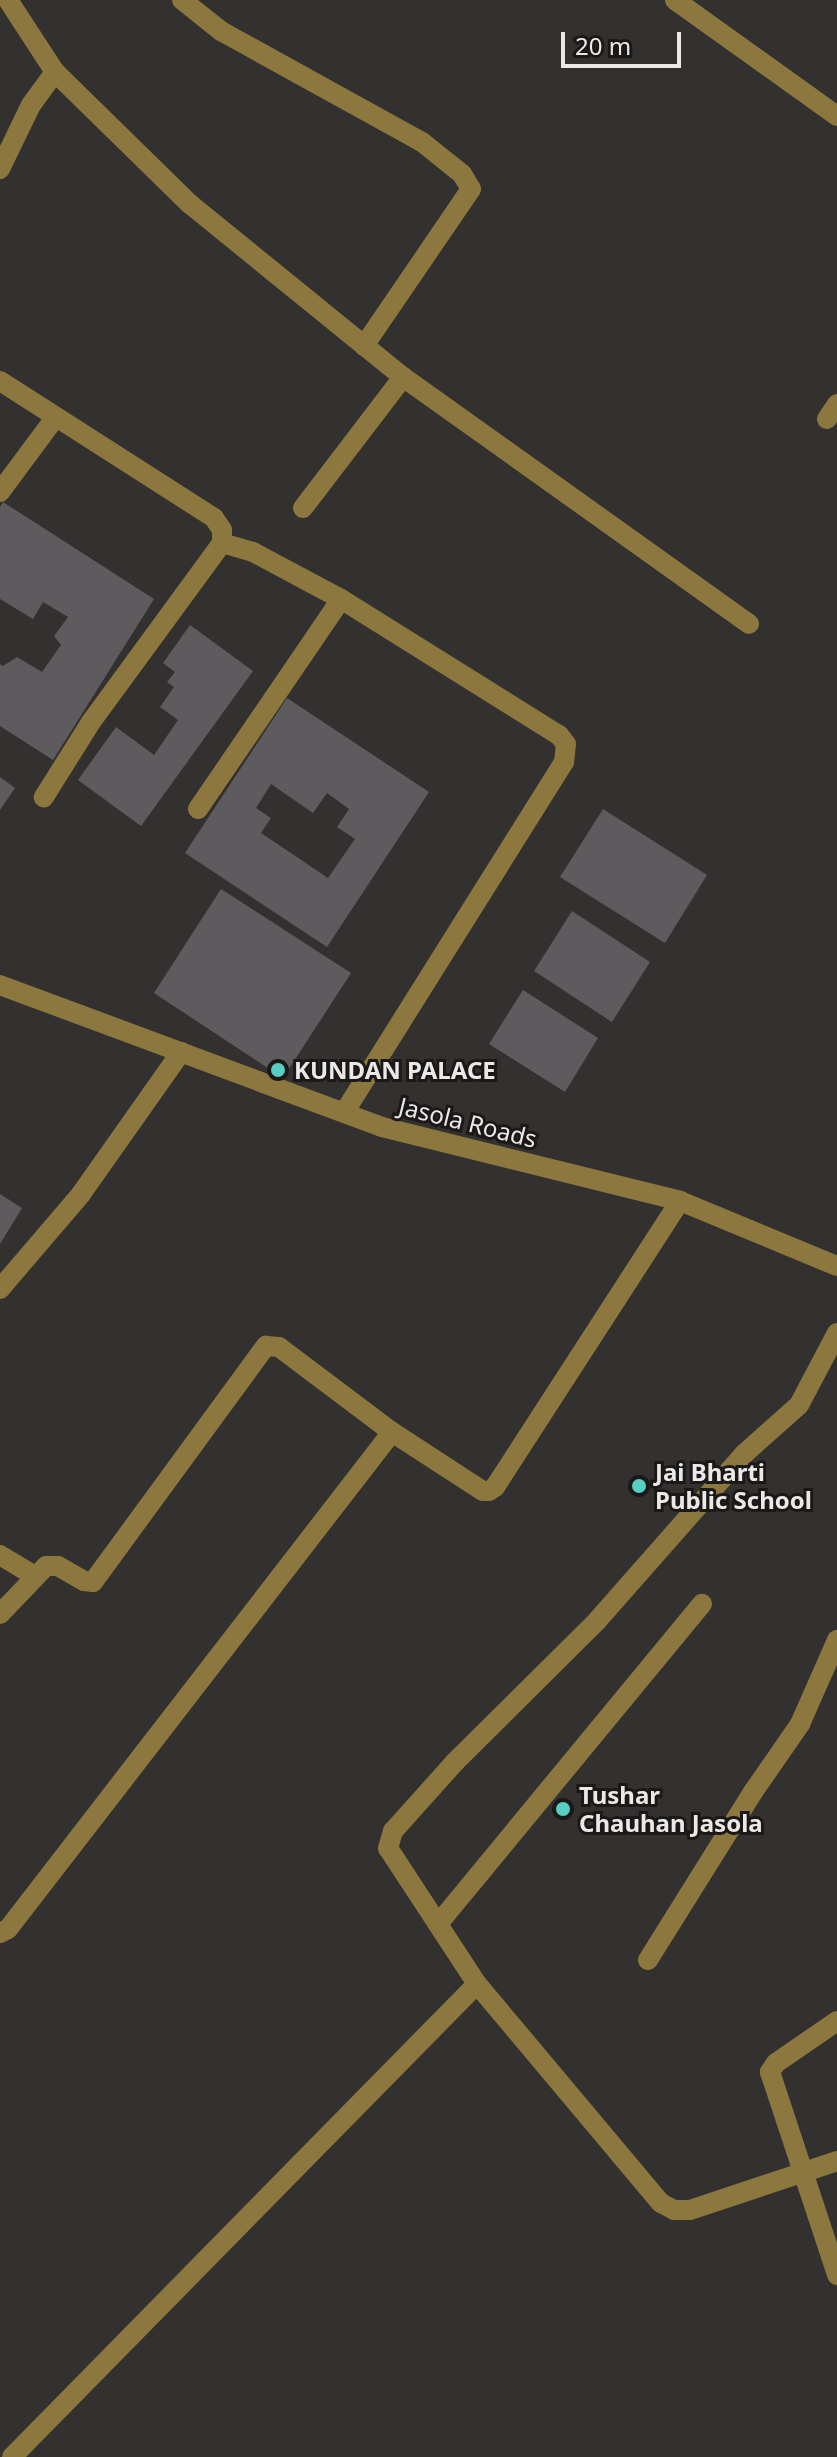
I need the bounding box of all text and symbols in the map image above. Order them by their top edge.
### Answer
scale bar [565,16,685,66]
text: 20 m [575,29,631,62]
place label: KUNDAN PALACE [294,1056,496,1084]
marker: KUNDAN PALACE [269,1061,287,1079]
street label: Jasola Roads [396,1091,540,1153]
place label: Jai Bharti Public School [655,1458,812,1514]
marker: Jai Bharti Public School [630,1477,648,1495]
place label: Tushar Chauhan Jasola [579,1781,763,1837]
marker: Tushar Chauhan Jasola [554,1800,572,1818]

